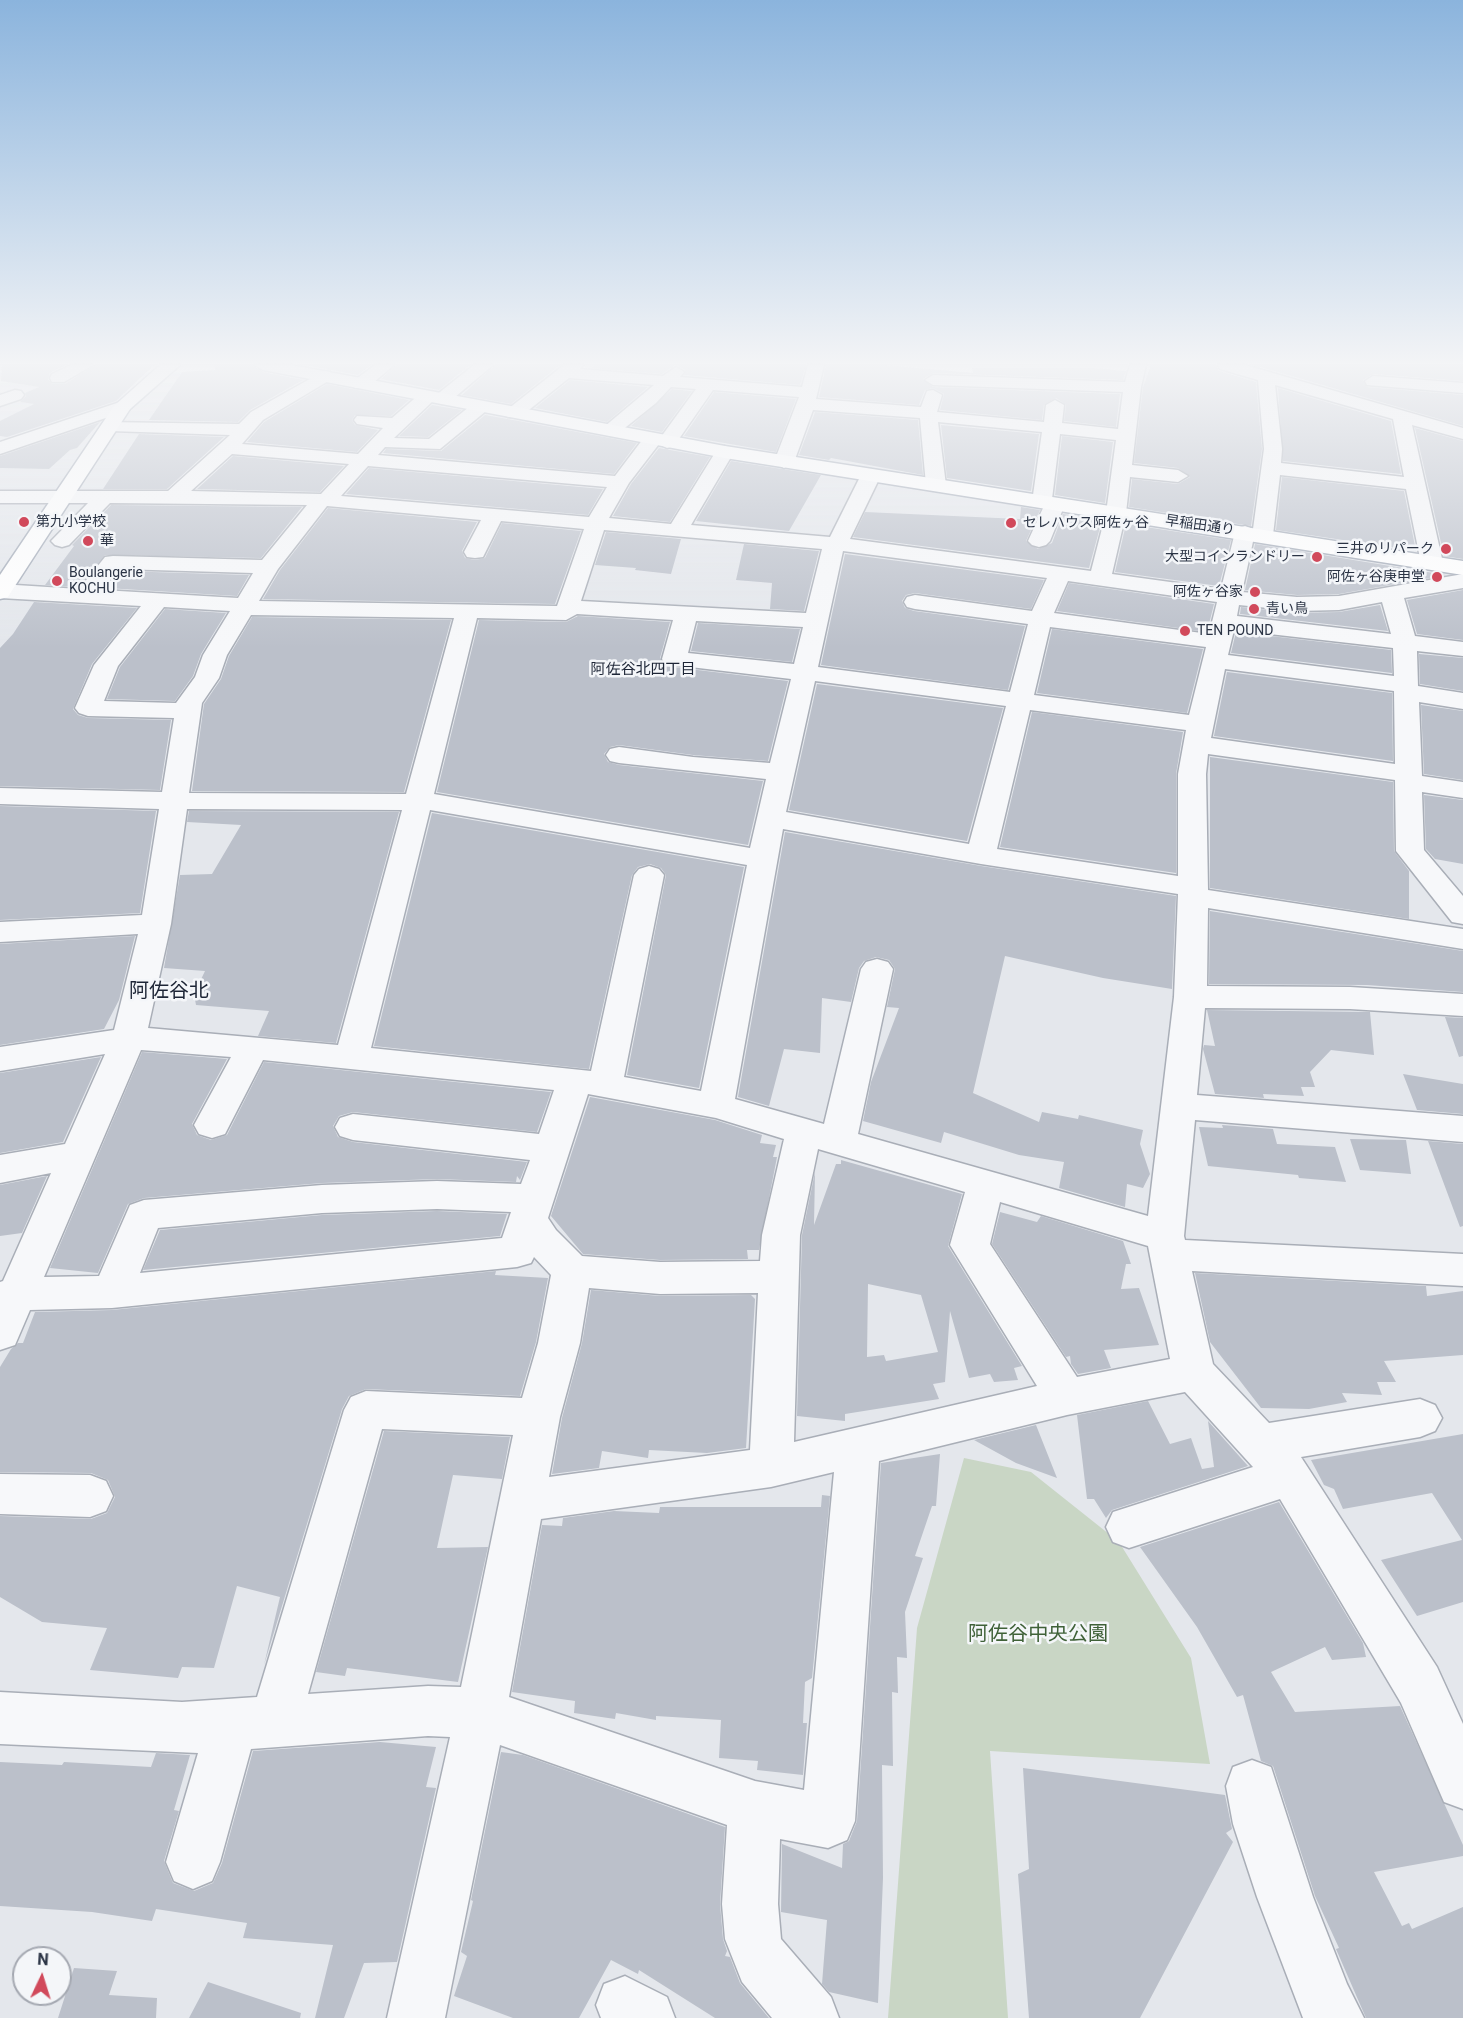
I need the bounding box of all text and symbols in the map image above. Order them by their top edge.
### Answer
street label: 早稲田通り [1164,513,1236,539]
place label: 第九小学校 [36,514,106,530]
marker: 第九小学校 [17,515,31,529]
place label: セレハウス阿佐ヶ谷 [1023,515,1149,531]
marker: セレハウス阿佐ヶ谷 [1004,516,1018,530]
place label: 華 [100,533,114,549]
marker: 華 [81,534,95,548]
place label: 三井のリパーク [1336,541,1434,557]
marker: 三井のリパーク [1439,542,1453,556]
place label: 大型コインランドリー [1165,549,1305,565]
marker: 大型コインランドリー [1310,550,1324,564]
place label: Boulangerie KOCHU [69,565,143,598]
place label: 阿佐ヶ谷庚申堂 [1327,569,1425,585]
marker: 阿佐ヶ谷庚申堂 [1430,570,1444,584]
marker: Boulangerie KOCHU [50,574,64,588]
place label: 阿佐ヶ谷家 [1173,584,1243,600]
marker: 阿佐ヶ谷家 [1248,585,1262,599]
place label: 青い鳥 [1266,601,1308,617]
marker: 青い鳥 [1247,602,1261,616]
place label: TEN POUND [1197,623,1273,639]
marker: TEN POUND [1178,624,1192,638]
district label: 阿佐谷北四丁目 [591,661,695,679]
district label: 阿佐谷北 [129,980,209,1004]
park label: 阿佐谷中央公園 [968,1623,1108,1647]
north arrow [12,1946,72,2006]
text: N [37,1950,49,1969]

